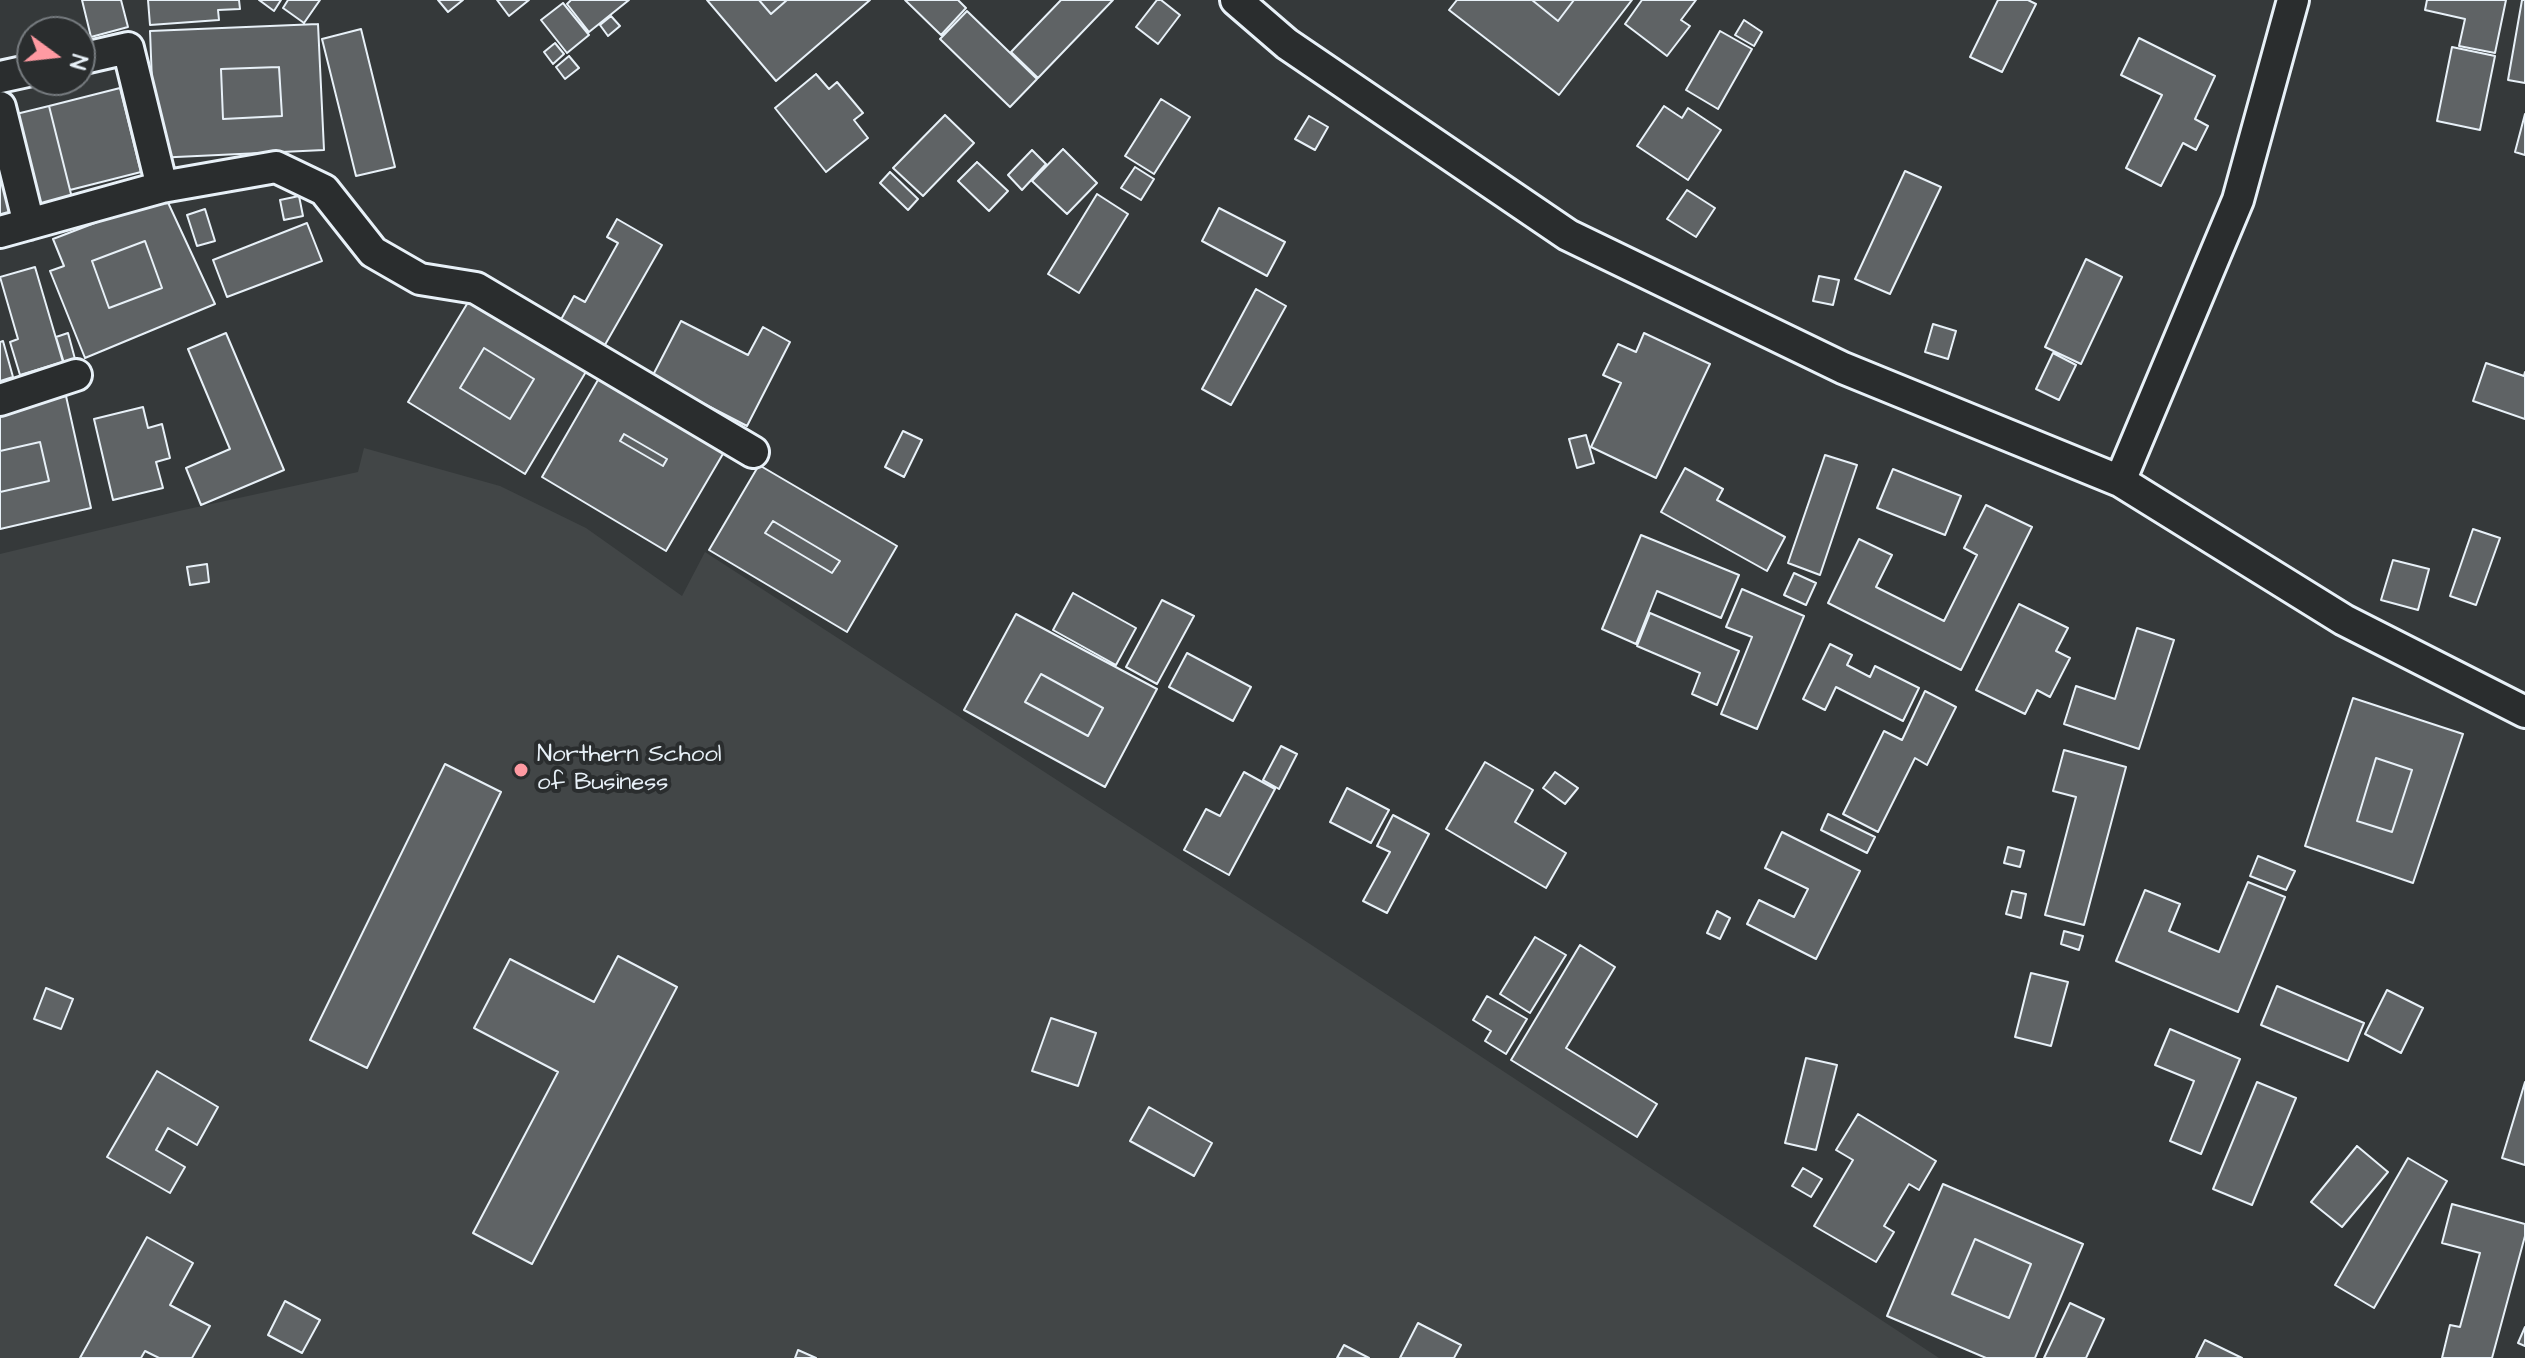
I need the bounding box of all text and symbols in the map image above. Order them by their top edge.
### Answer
north arrow [16,16,96,96]
text: N [61,51,94,72]
place label: Northern School of Business [537,742,721,798]
marker: Northern School of Business [512,761,530,779]

